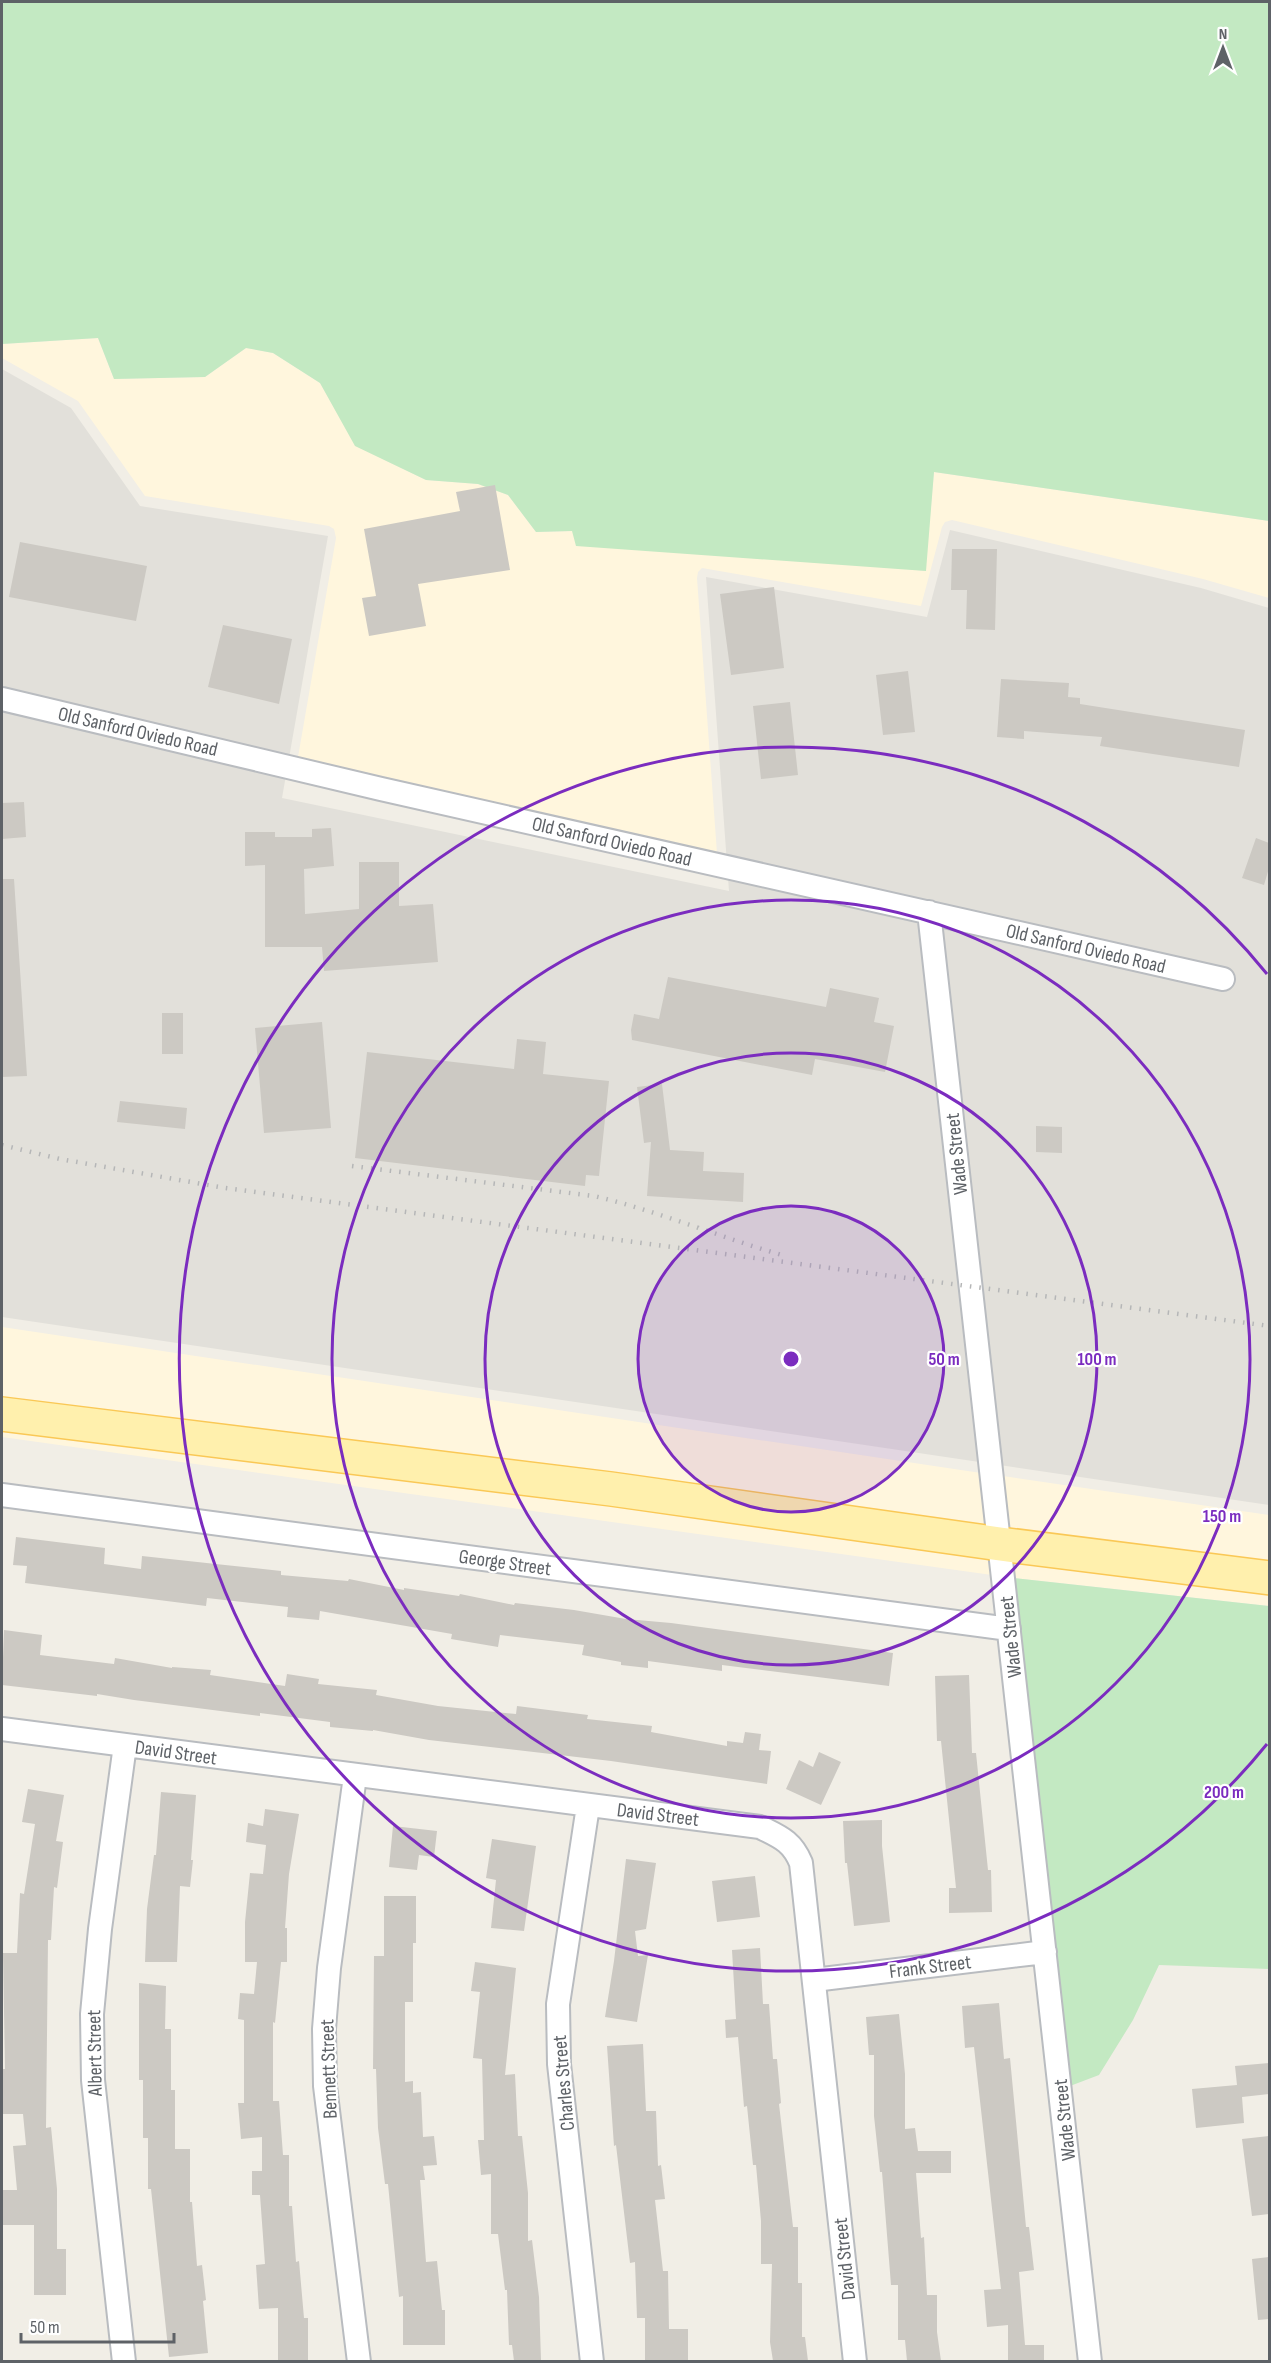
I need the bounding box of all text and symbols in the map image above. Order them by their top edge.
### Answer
north arrow [1193,18,1253,78]
text: N [1219,25,1227,44]
street label: Old Sanford Oviedo Road [56,702,220,762]
street label: Old Sanford Oviedo Road [530,812,694,872]
street label: Old Sanford Oviedo Road [1004,919,1168,979]
street label: Wade Street [941,1112,973,1196]
centre of rings [781,1349,801,1369]
text: 50 m [928,1349,960,1370]
text: 100 m [1078,1349,1117,1370]
text: 150 m [1203,1506,1241,1527]
street label: George Street [457,1545,553,1581]
street label: Wade Street [995,1595,1027,1679]
street label: David Street [133,1735,218,1771]
text: 200 m [1204,1782,1244,1803]
street label: David Street [615,1798,700,1832]
street label: Frank Street [888,1950,972,1984]
street label: Albert Street [82,2010,108,2097]
street label: Bennett Street [315,2019,343,2119]
street label: Charles Street [548,2034,580,2132]
street label: Wade Street [1049,2078,1081,2162]
street label: David Street [829,2217,861,2301]
scale bar [21,2306,174,2344]
text: 50 m [30,2317,60,2338]

